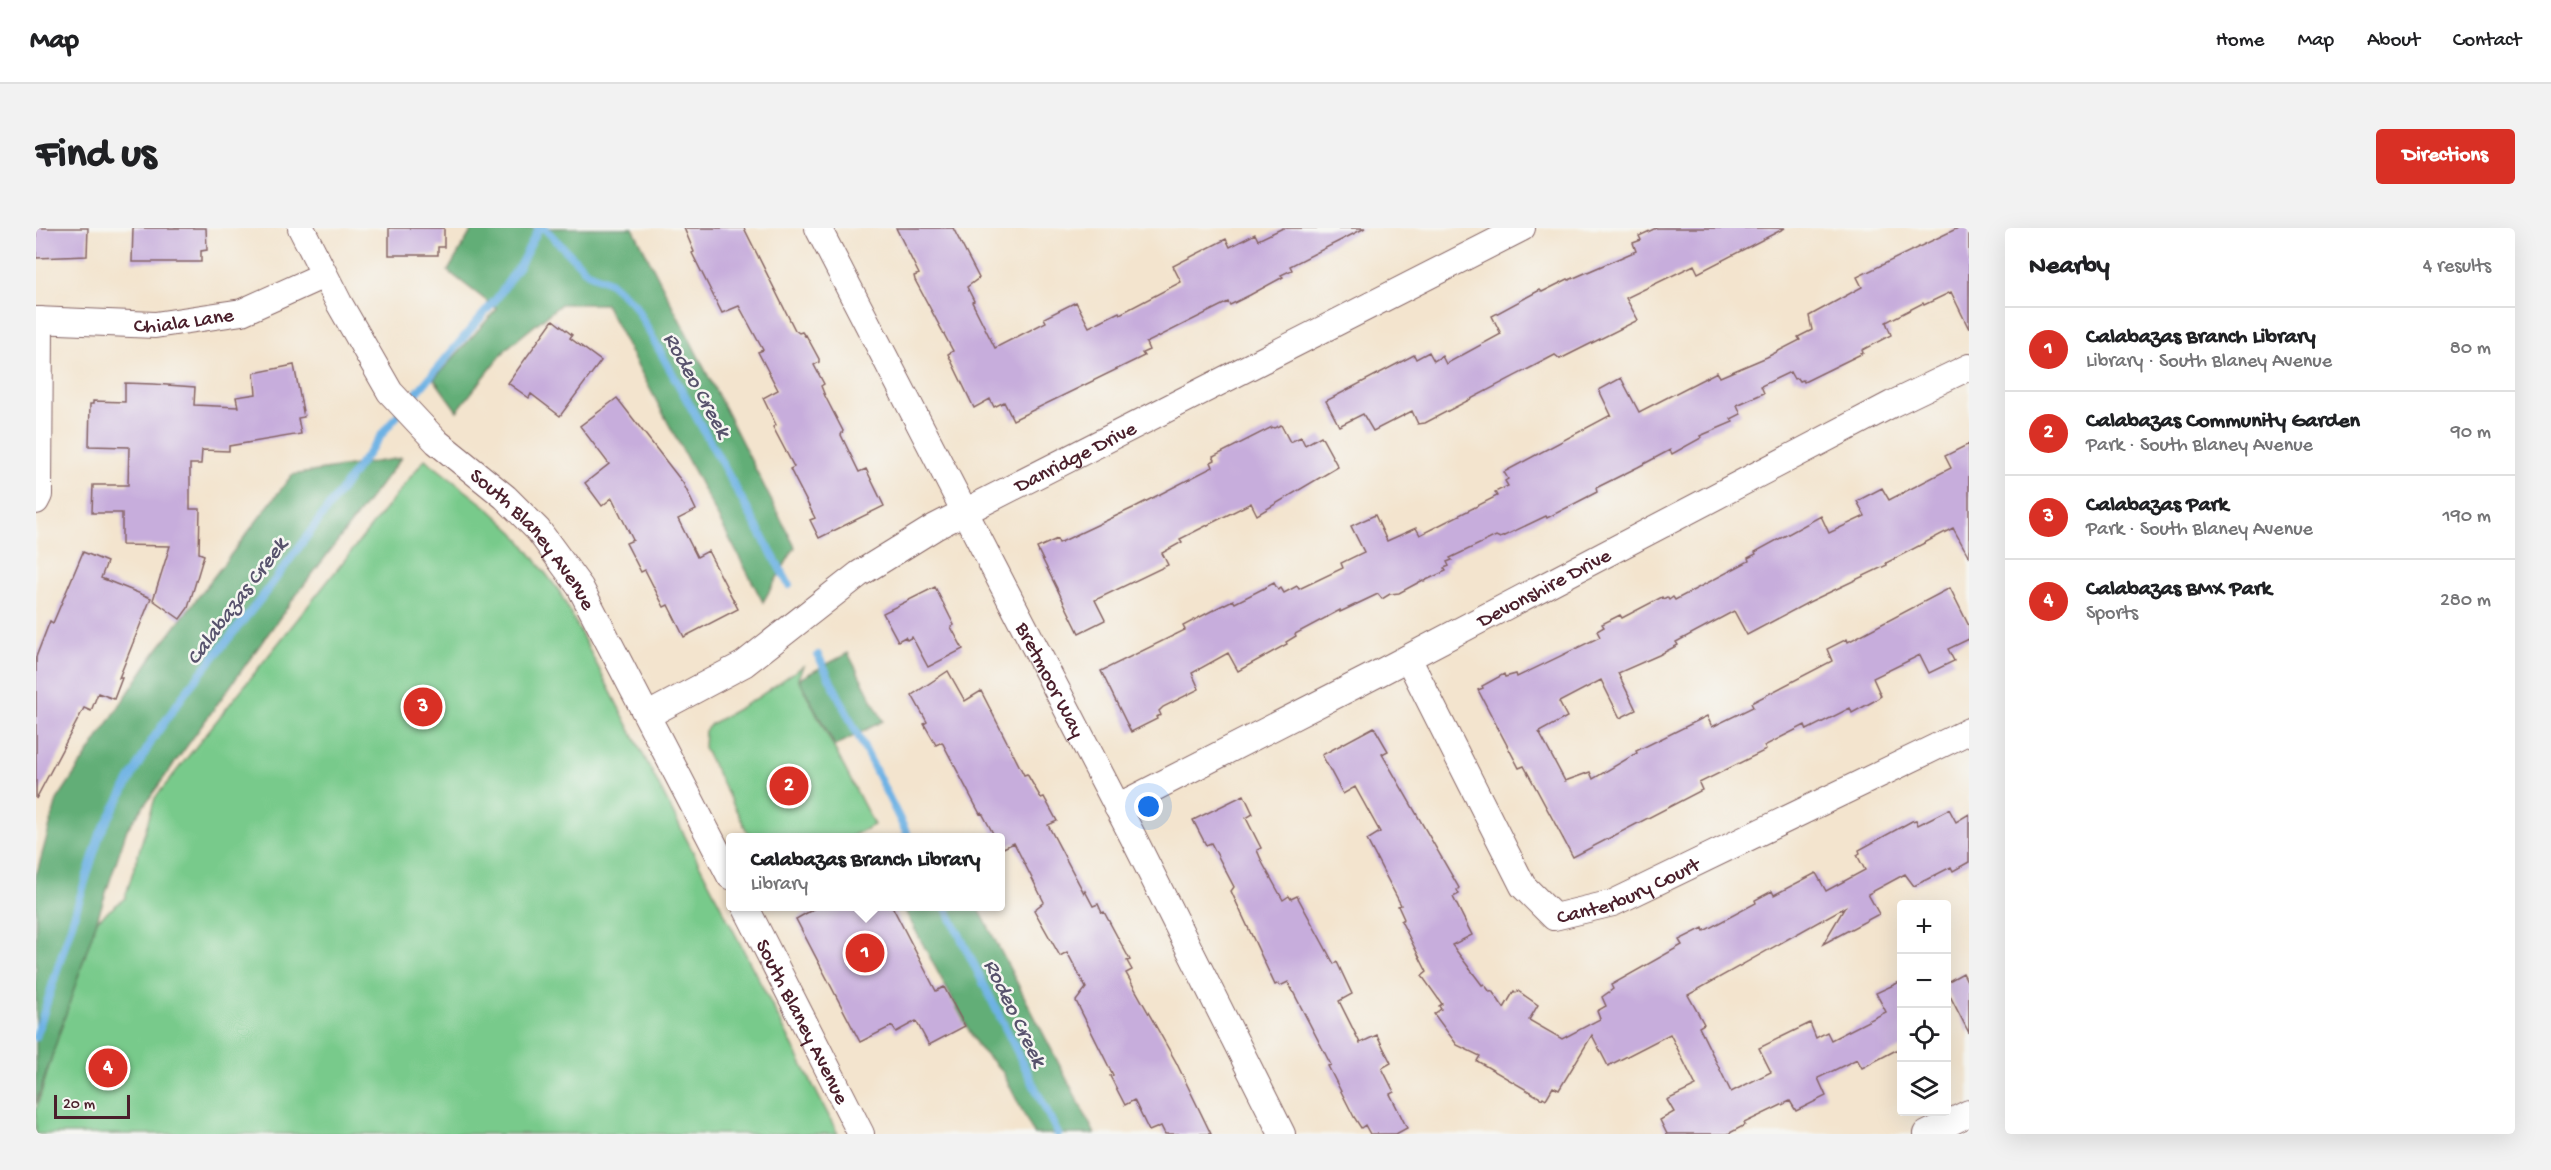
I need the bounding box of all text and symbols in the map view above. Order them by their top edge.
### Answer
text: Map [30,25,79,58]
text: Home [2216,29,2264,54]
text: Map [2297,29,2334,54]
text: About [2367,29,2420,54]
text: Contact [2453,29,2521,54]
button: Directions [2376,129,2515,184]
text: Find us [36,132,156,181]
text: Nearby [2029,252,2110,283]
text: 4 results [2423,256,2491,279]
street label: Chiala Lane [133,304,237,341]
text: Calabazas Branch Library [2086,325,2316,351]
water label: Rodeo Creek [656,329,736,445]
text: 1 [2044,338,2053,361]
text: 80 m [2450,338,2491,361]
text: Library · South Blaney Avenue [2086,351,2332,374]
text: Calabazas Community Garden [2086,409,2360,435]
street label: Danridge Drive [1010,417,1142,501]
text: 2 [2044,422,2053,445]
text: 90 m [2451,422,2491,445]
text: Park · South Blaney Avenue [2086,435,2313,458]
street label: South Blaney Avenue [463,464,599,616]
text: Calabazas Park [2086,493,2228,519]
text: 3 [2043,506,2054,529]
text: 190 m [2443,506,2491,529]
text: Park · South Blaney Avenue [2086,519,2313,542]
water label: Calabazas Creek [182,532,296,671]
street label: Devonshire Drive [1472,544,1617,636]
text: Calabazas BMX Park [2086,577,2272,603]
text: 4 [2044,590,2053,613]
text: 280 m [2440,590,2491,613]
text: Sports [2086,603,2138,626]
street label: Bretmoor Way [1008,618,1088,743]
pin: 3 [404,684,442,730]
pin: 2 [770,764,808,808]
your location [1134,792,1163,821]
popup [726,833,1005,911]
text: Calabazas Branch Library [751,848,980,874]
street label: Canterbury Court [1555,853,1707,932]
text: Library [751,874,808,897]
map controls [1897,900,1951,1116]
button: + [1897,900,1951,954]
pin: 1 [846,930,884,976]
street label: South Blaney Avenue [748,936,853,1110]
button: − [1897,954,1951,1008]
water label: Rodeo Creek [976,956,1051,1074]
button: locate [1897,1008,1951,1062]
pin: 4 [88,1046,128,1090]
button: layers [1897,1062,1951,1116]
scale bar [54,1092,130,1120]
text: 20 m [63,1096,95,1115]

